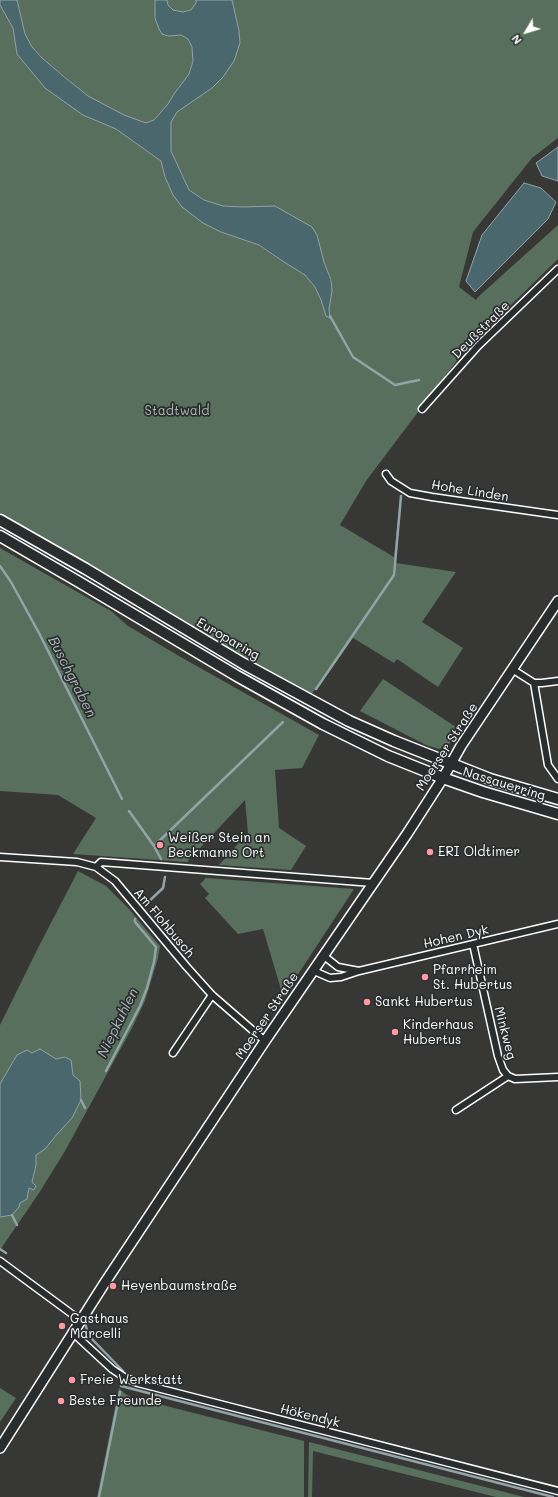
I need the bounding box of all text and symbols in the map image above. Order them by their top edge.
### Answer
north arrow [506,12,546,52]
text: N [508,32,525,48]
street label: Deußstraße [449,298,513,362]
park label: Stadtwald [145,403,209,419]
street label: Hohe Linden [430,477,510,505]
street label: Europaring [194,615,262,663]
water label: Buschgraben [44,634,100,720]
street label: Moerser Straße [413,700,481,794]
street label: Nassauerring [461,764,547,804]
place label: Weißer Stein an Beckmanns Ort [168,830,270,861]
marker: Weißer Stein an Beckmanns Ort [155,840,165,850]
place label: ERI Oldtimer [438,844,520,860]
marker: ERI Oldtimer [425,847,435,857]
street label: Am Flohbusch [130,885,198,961]
street label: Hohen Dyk [422,922,490,952]
place label: Pfarrheim St. Hubertus [433,962,512,993]
street label: Moerser Straße [232,970,302,1062]
marker: Pfarrheim St. Hubertus [420,972,430,982]
water label: Niepkuhlen [94,986,142,1060]
place label: Sankt Hubertus [375,994,473,1010]
marker: Sankt Hubertus [362,997,372,1007]
street label: Minkweg [491,1005,519,1061]
place label: Kinderhaus Hubertus [403,1017,474,1048]
marker: Kinderhaus Hubertus [390,1027,400,1037]
place label: Heyenbaumstraße [121,1278,237,1294]
marker: Heyenbaumstraße [108,1281,118,1291]
place label: Gasthaus Marcelli [70,1311,129,1342]
marker: Gasthaus Marcelli [57,1321,67,1331]
place label: Freie Werkstatt [80,1372,182,1388]
marker: Freie Werkstatt [67,1375,77,1385]
place label: Beste Freunde [69,1393,162,1409]
marker: Beste Freunde [56,1396,66,1406]
street label: Hökendyk [278,1401,342,1431]

